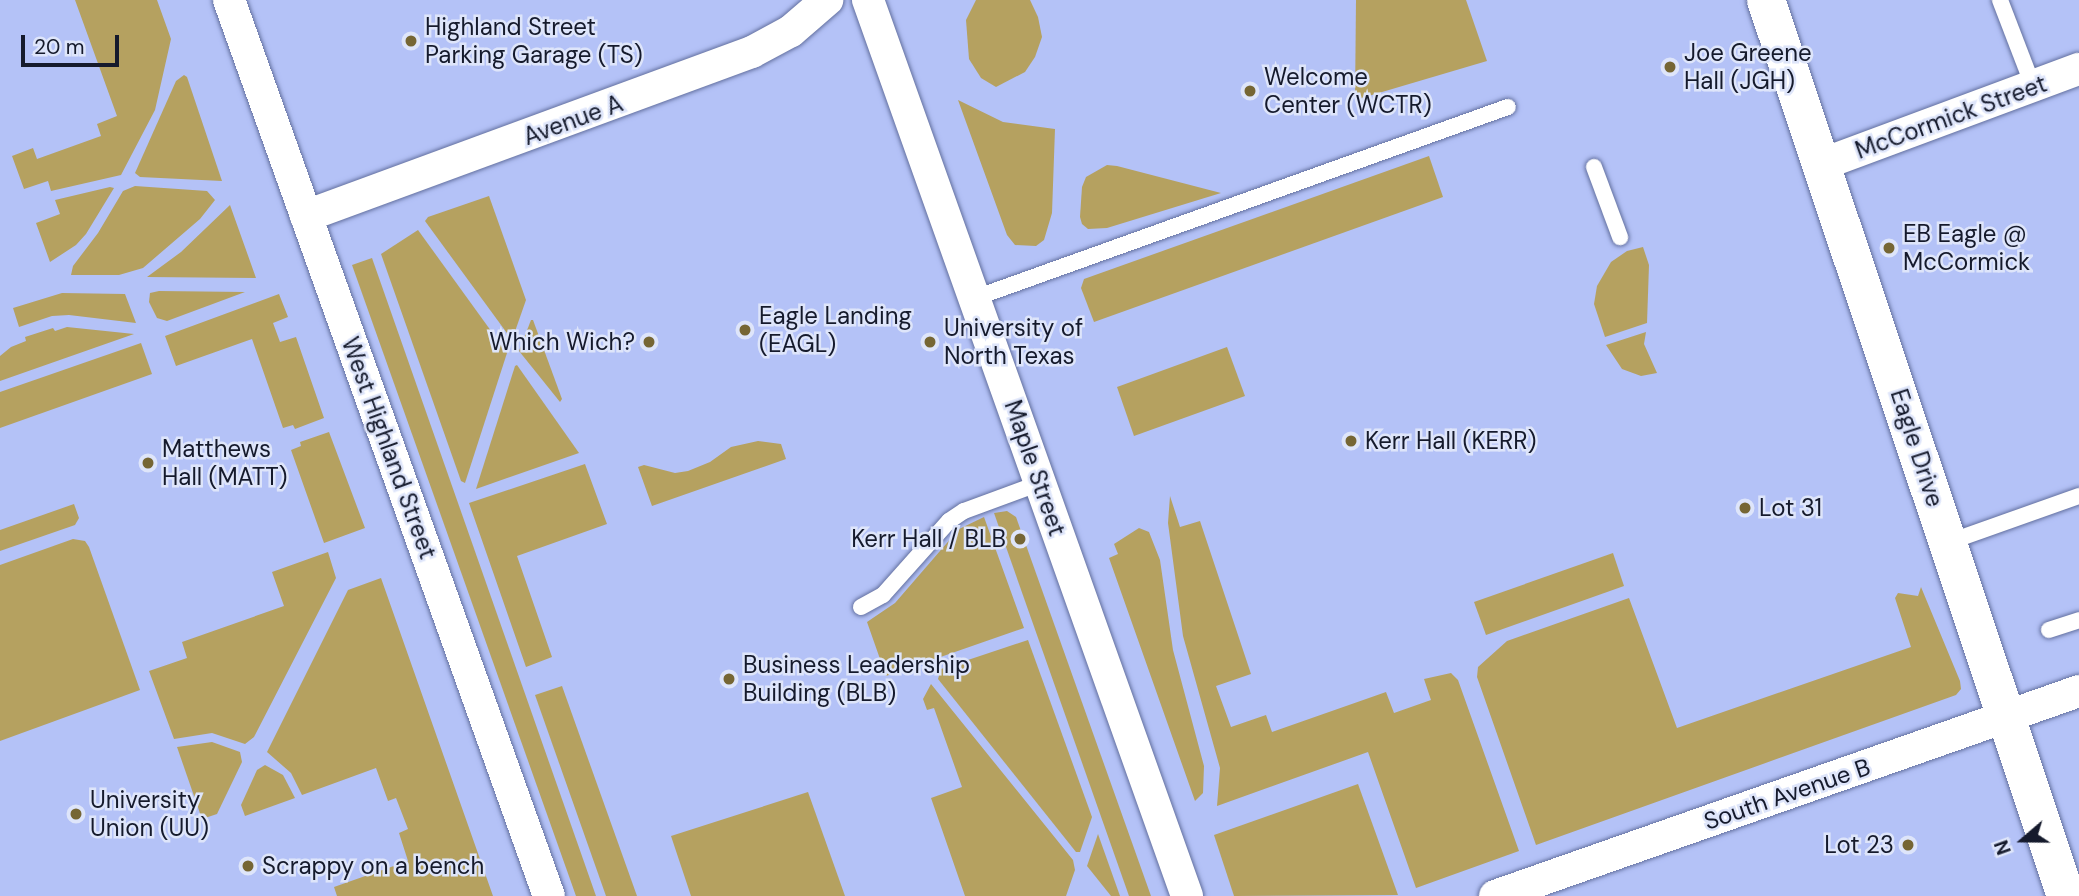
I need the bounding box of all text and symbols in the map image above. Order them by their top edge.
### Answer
place label: Highland Street Parking Garage (TS) [425,13,643,69]
scale bar [24,21,122,65]
text: 20 m [34,33,85,61]
marker: Highland Street Parking Garage (TS) [403,33,419,49]
place label: Joe Greene Hall (JGH) [1684,39,1812,95]
marker: Joe Greene Hall (JGH) [1662,59,1678,75]
place label: Welcome Center (WCTR) [1264,63,1432,119]
street label: McCormick Street [1851,69,2051,165]
marker: Welcome Center (WCTR) [1242,83,1258,99]
street label: Avenue A [519,89,627,151]
place label: EB Eagle @ McCormick [1903,220,2030,276]
marker: EB Eagle @ McCormick [1881,240,1897,256]
place label: Eagle Landing (EAGL) [759,302,912,358]
place label: University of North Texas [944,314,1083,370]
marker: Eagle Landing (EAGL) [737,322,753,338]
place label: Which Wich? [489,328,635,356]
street label: West Highland Street [335,333,443,563]
marker: Which Wich? [641,334,657,350]
marker: University of North Texas [922,334,938,350]
street label: Eagle Drive [1884,385,1950,511]
street label: Maple Street [998,396,1072,540]
place label: Kerr Hall (KERR) [1365,427,1536,455]
marker: Kerr Hall (KERR) [1343,433,1359,449]
place label: Matthews Hall (MATT) [162,435,288,491]
marker: Matthews Hall (MATT) [140,455,156,471]
place label: Lot 31 [1759,494,1822,522]
marker: Lot 31 [1737,500,1753,516]
place label: Kerr Hall / BLB [851,525,1006,553]
marker: Kerr Hall / BLB [1012,531,1028,547]
place label: Business Leadership Building (BLB) [743,651,970,707]
marker: Business Leadership Building (BLB) [721,671,737,687]
street label: South Avenue B [1700,752,1874,836]
place label: University Union (UU) [90,786,209,842]
north arrow [1988,805,2058,875]
marker: University Union (UU) [68,806,84,822]
place label: Lot 23 [1824,831,1894,859]
marker: Lot 23 [1900,837,1916,853]
text: N [1989,837,2017,858]
place label: Scrappy on a bench [262,852,484,880]
marker: Scrappy on a bench [240,858,256,874]

